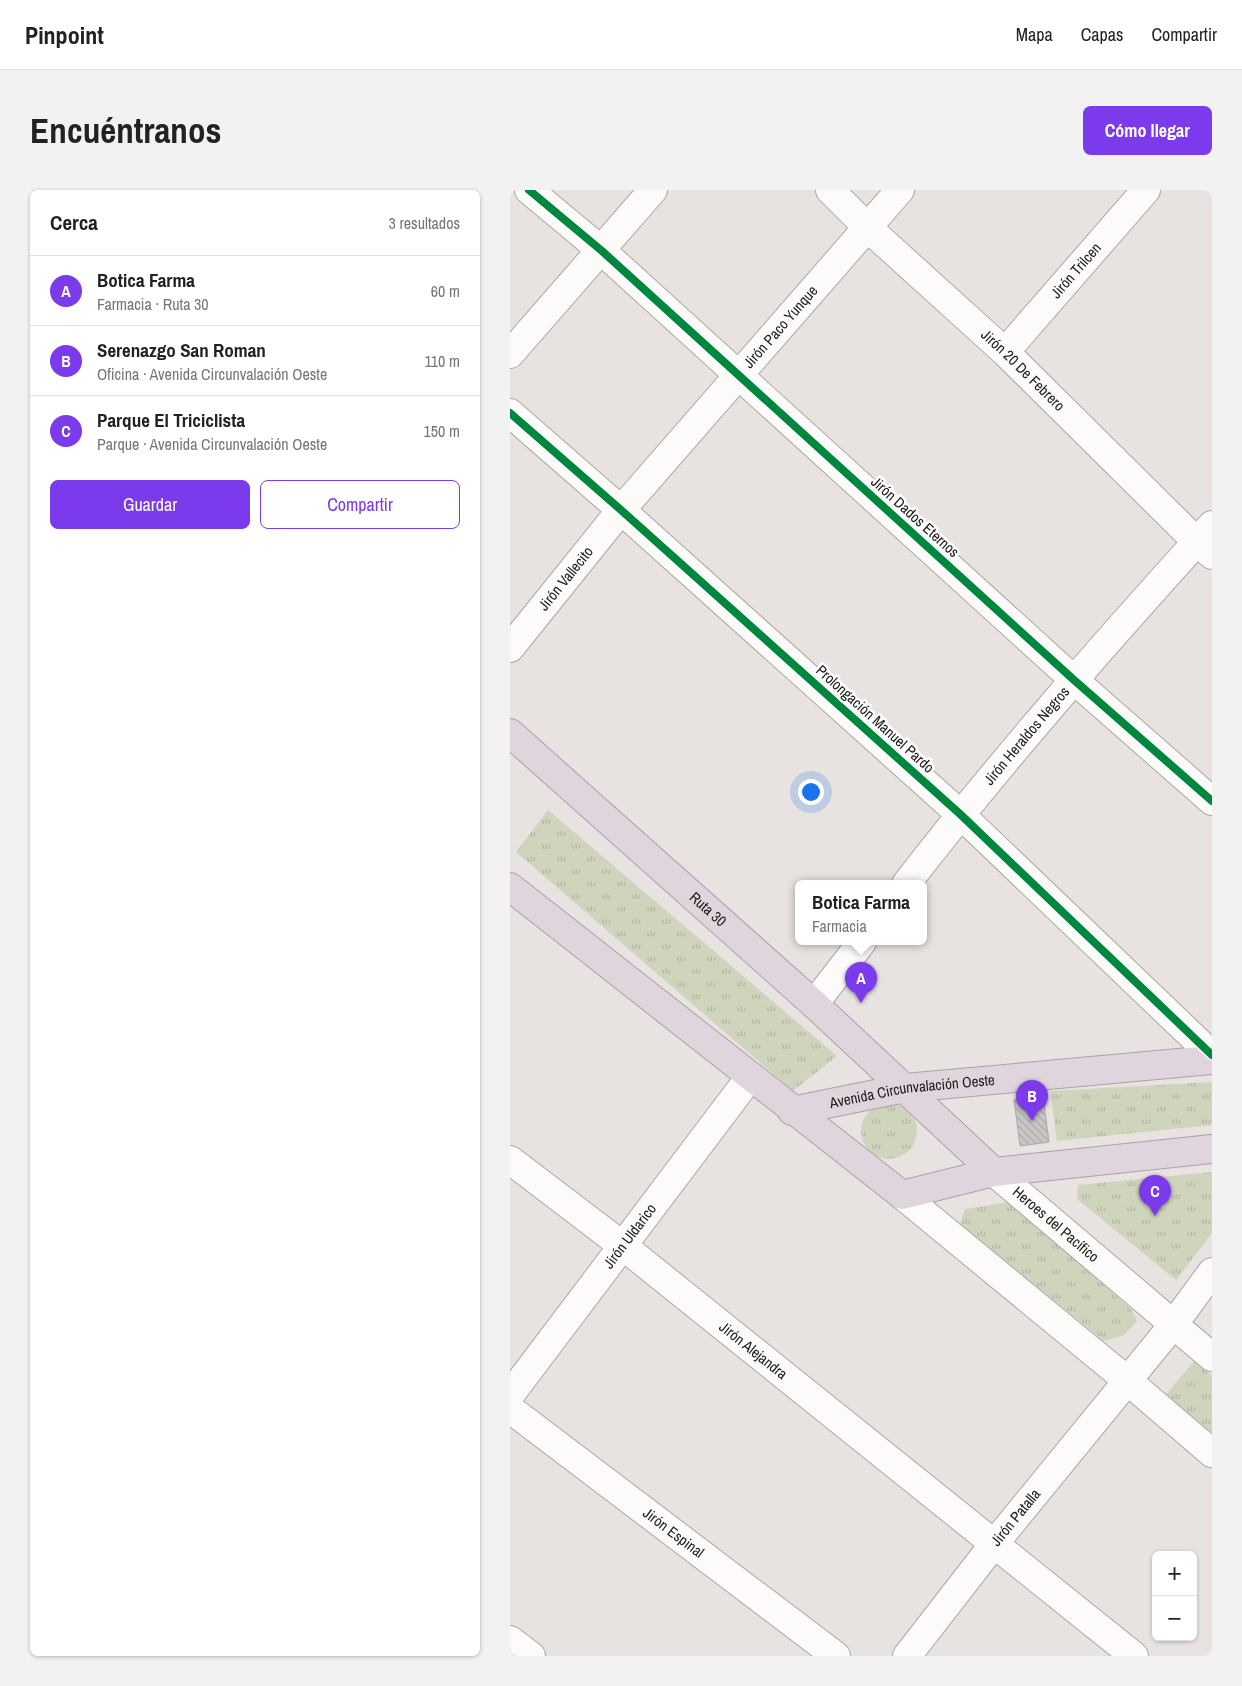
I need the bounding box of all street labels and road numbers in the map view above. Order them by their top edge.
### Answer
street label: Jirón Trilcen [1045,238,1106,303]
street label: Jirón Paco Yunque [738,280,822,373]
street label: Jirón 20 De Febrero [977,324,1070,416]
street label: Jirón Dados Eternos [867,471,964,562]
street label: Jirón Vallecito [533,542,598,615]
street label: Prolongación Manuel Pardo [812,660,939,778]
street label: Jirón Heraldos Negros [978,682,1074,789]
street label: Ruta 30 [685,887,731,931]
street label: Avenida Circunvalación Oeste [827,1069,996,1113]
street label: Heroes del Pacífico [1008,1181,1104,1267]
street label: Jirón Uldarico [598,1199,661,1273]
street label: Jirón Alejandra [715,1316,792,1384]
street label: Jirón Patalla [985,1484,1045,1550]
street label: Jirón Espinal [639,1502,709,1562]

